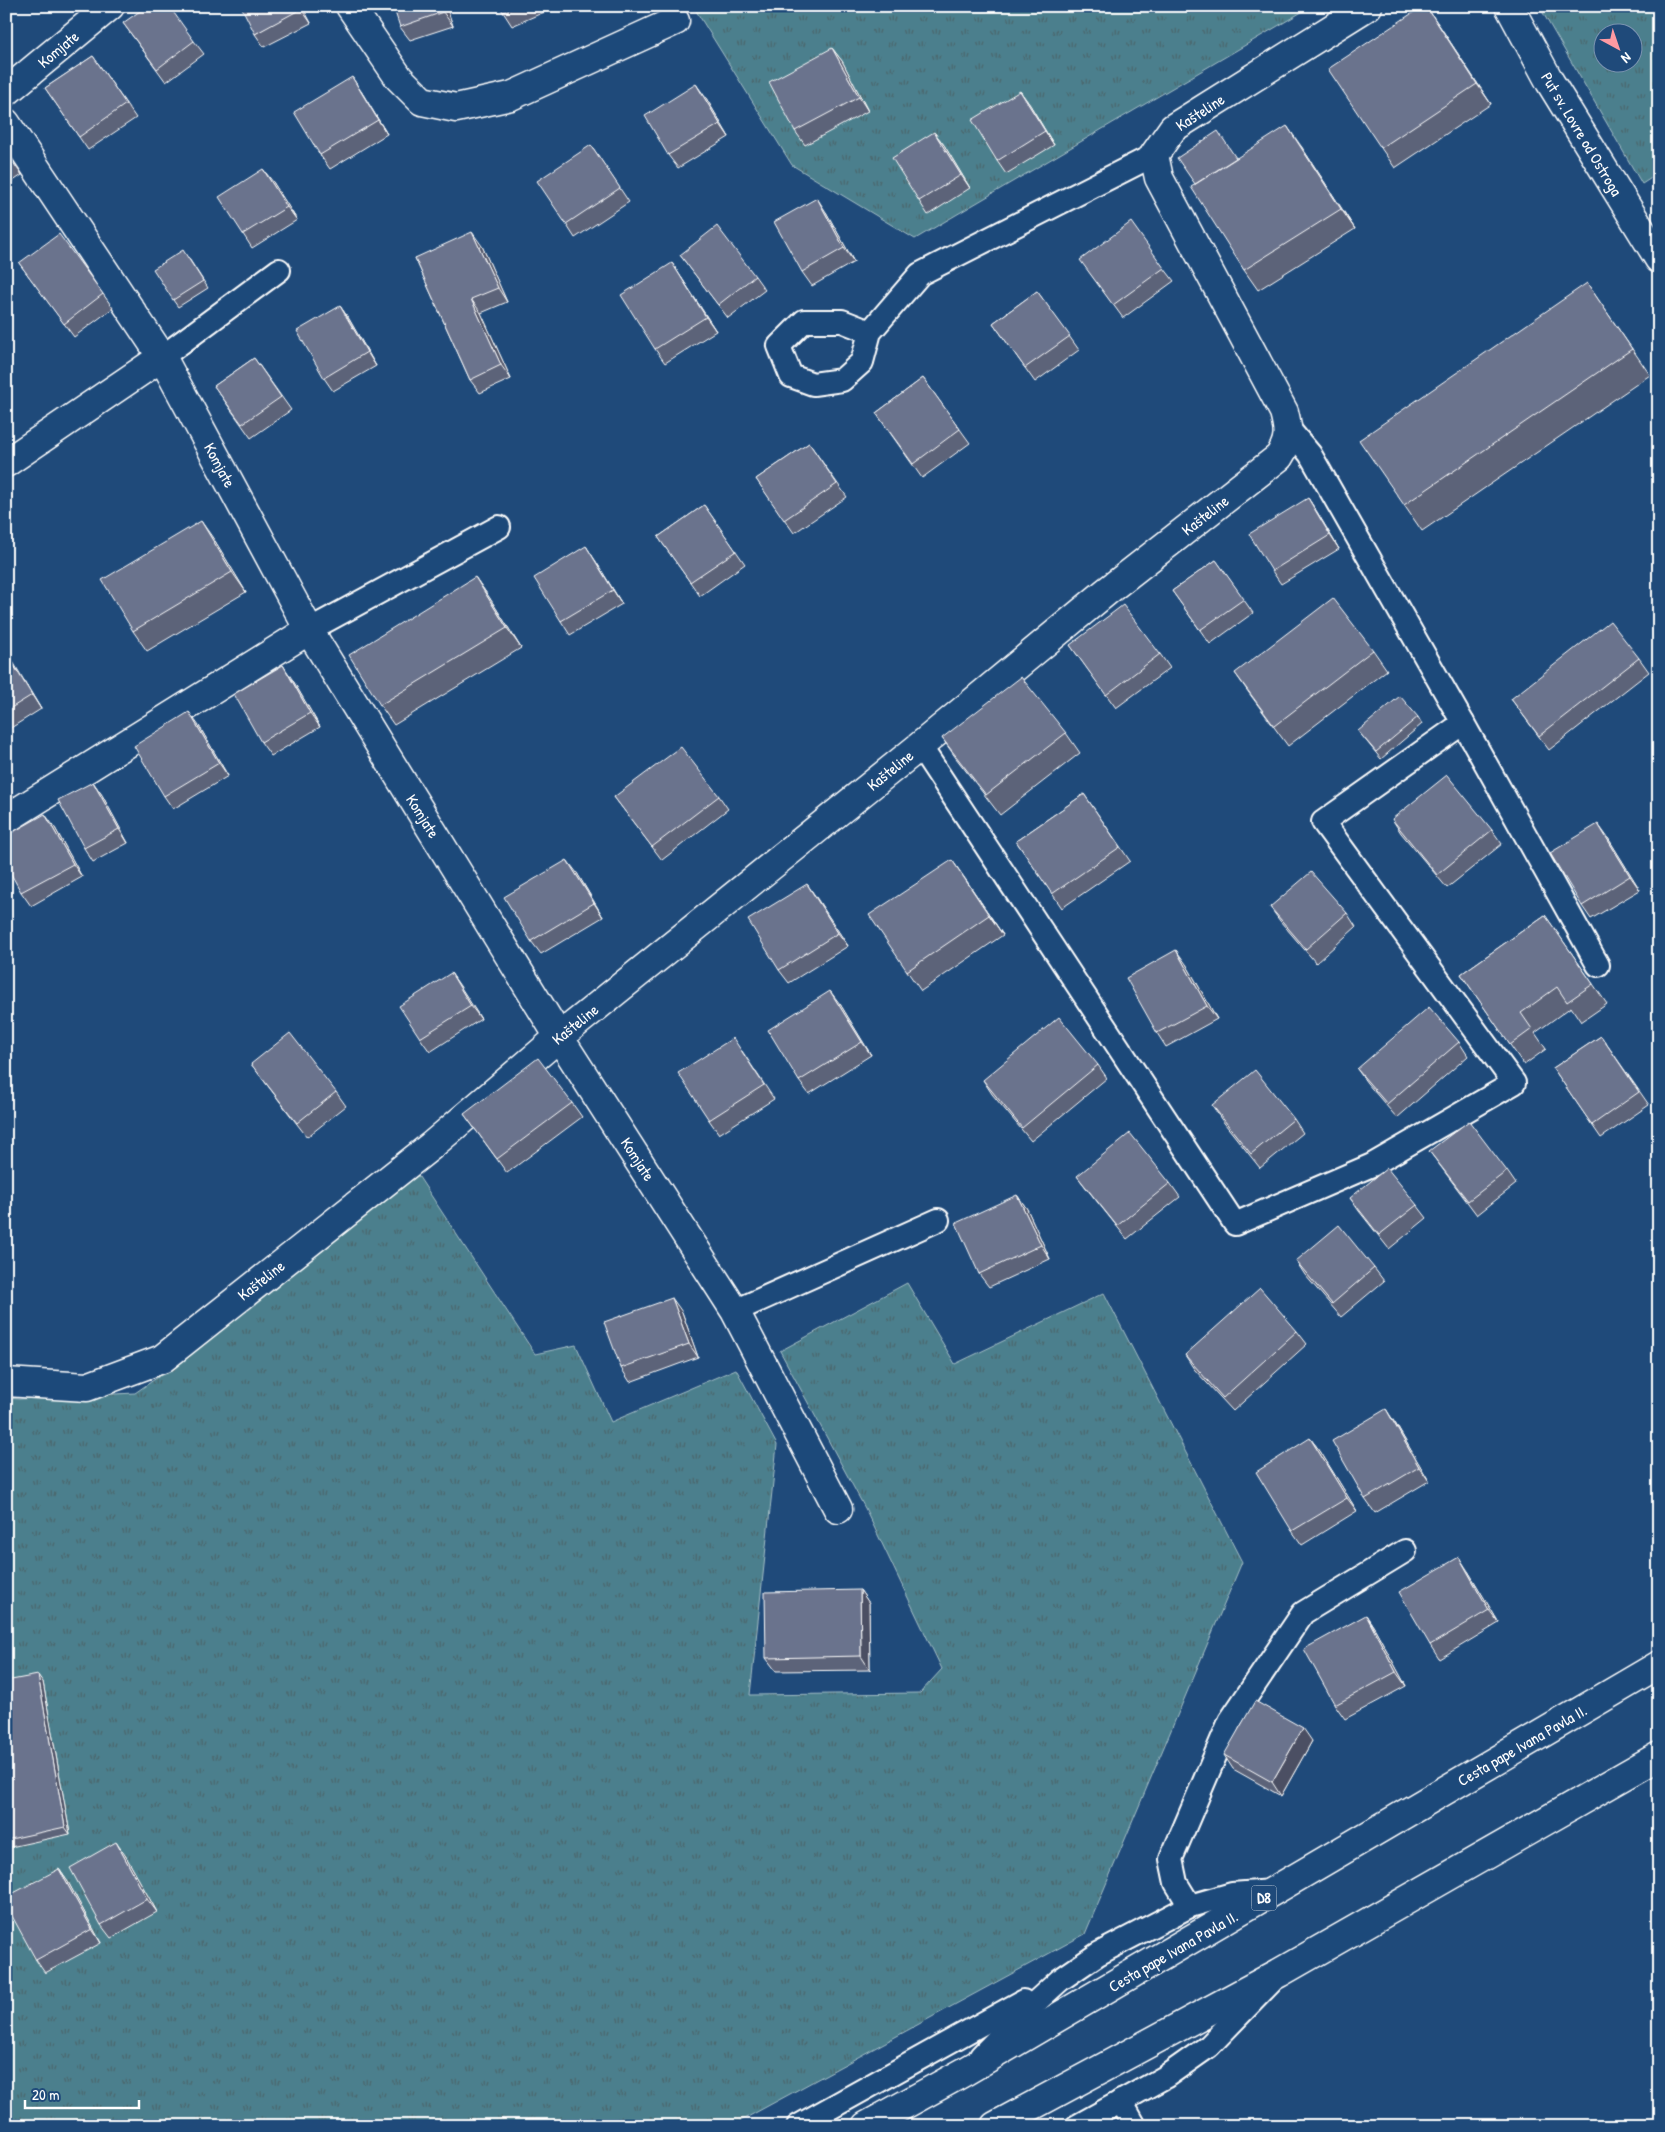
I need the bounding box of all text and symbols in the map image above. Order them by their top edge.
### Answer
north arrow [1592,22,1642,72]
street label: Komjate [33,25,84,73]
text: N [1617,49,1636,68]
street label: Put sv. Lovre od Ostroga [1536,68,1628,200]
street label: Kašteline [1171,88,1229,136]
street label: Komjate [199,439,241,492]
street label: Kašteline [1177,489,1234,540]
street label: Kašteline [862,744,918,796]
street label: Komjate [401,790,445,843]
street label: Kašteline [547,998,603,1050]
street label: Komjate [616,1133,661,1185]
street label: Kašteline [233,1254,290,1305]
street label: Cesta pape Ivana Pavla II. [1453,1699,1591,1791]
road number: D8 [1252,1886,1276,1910]
street label: Cesta pape Ivana Pavla II. [1104,1905,1242,1997]
scale bar [25,2077,139,2109]
text: 20 m [32,2084,59,2105]

